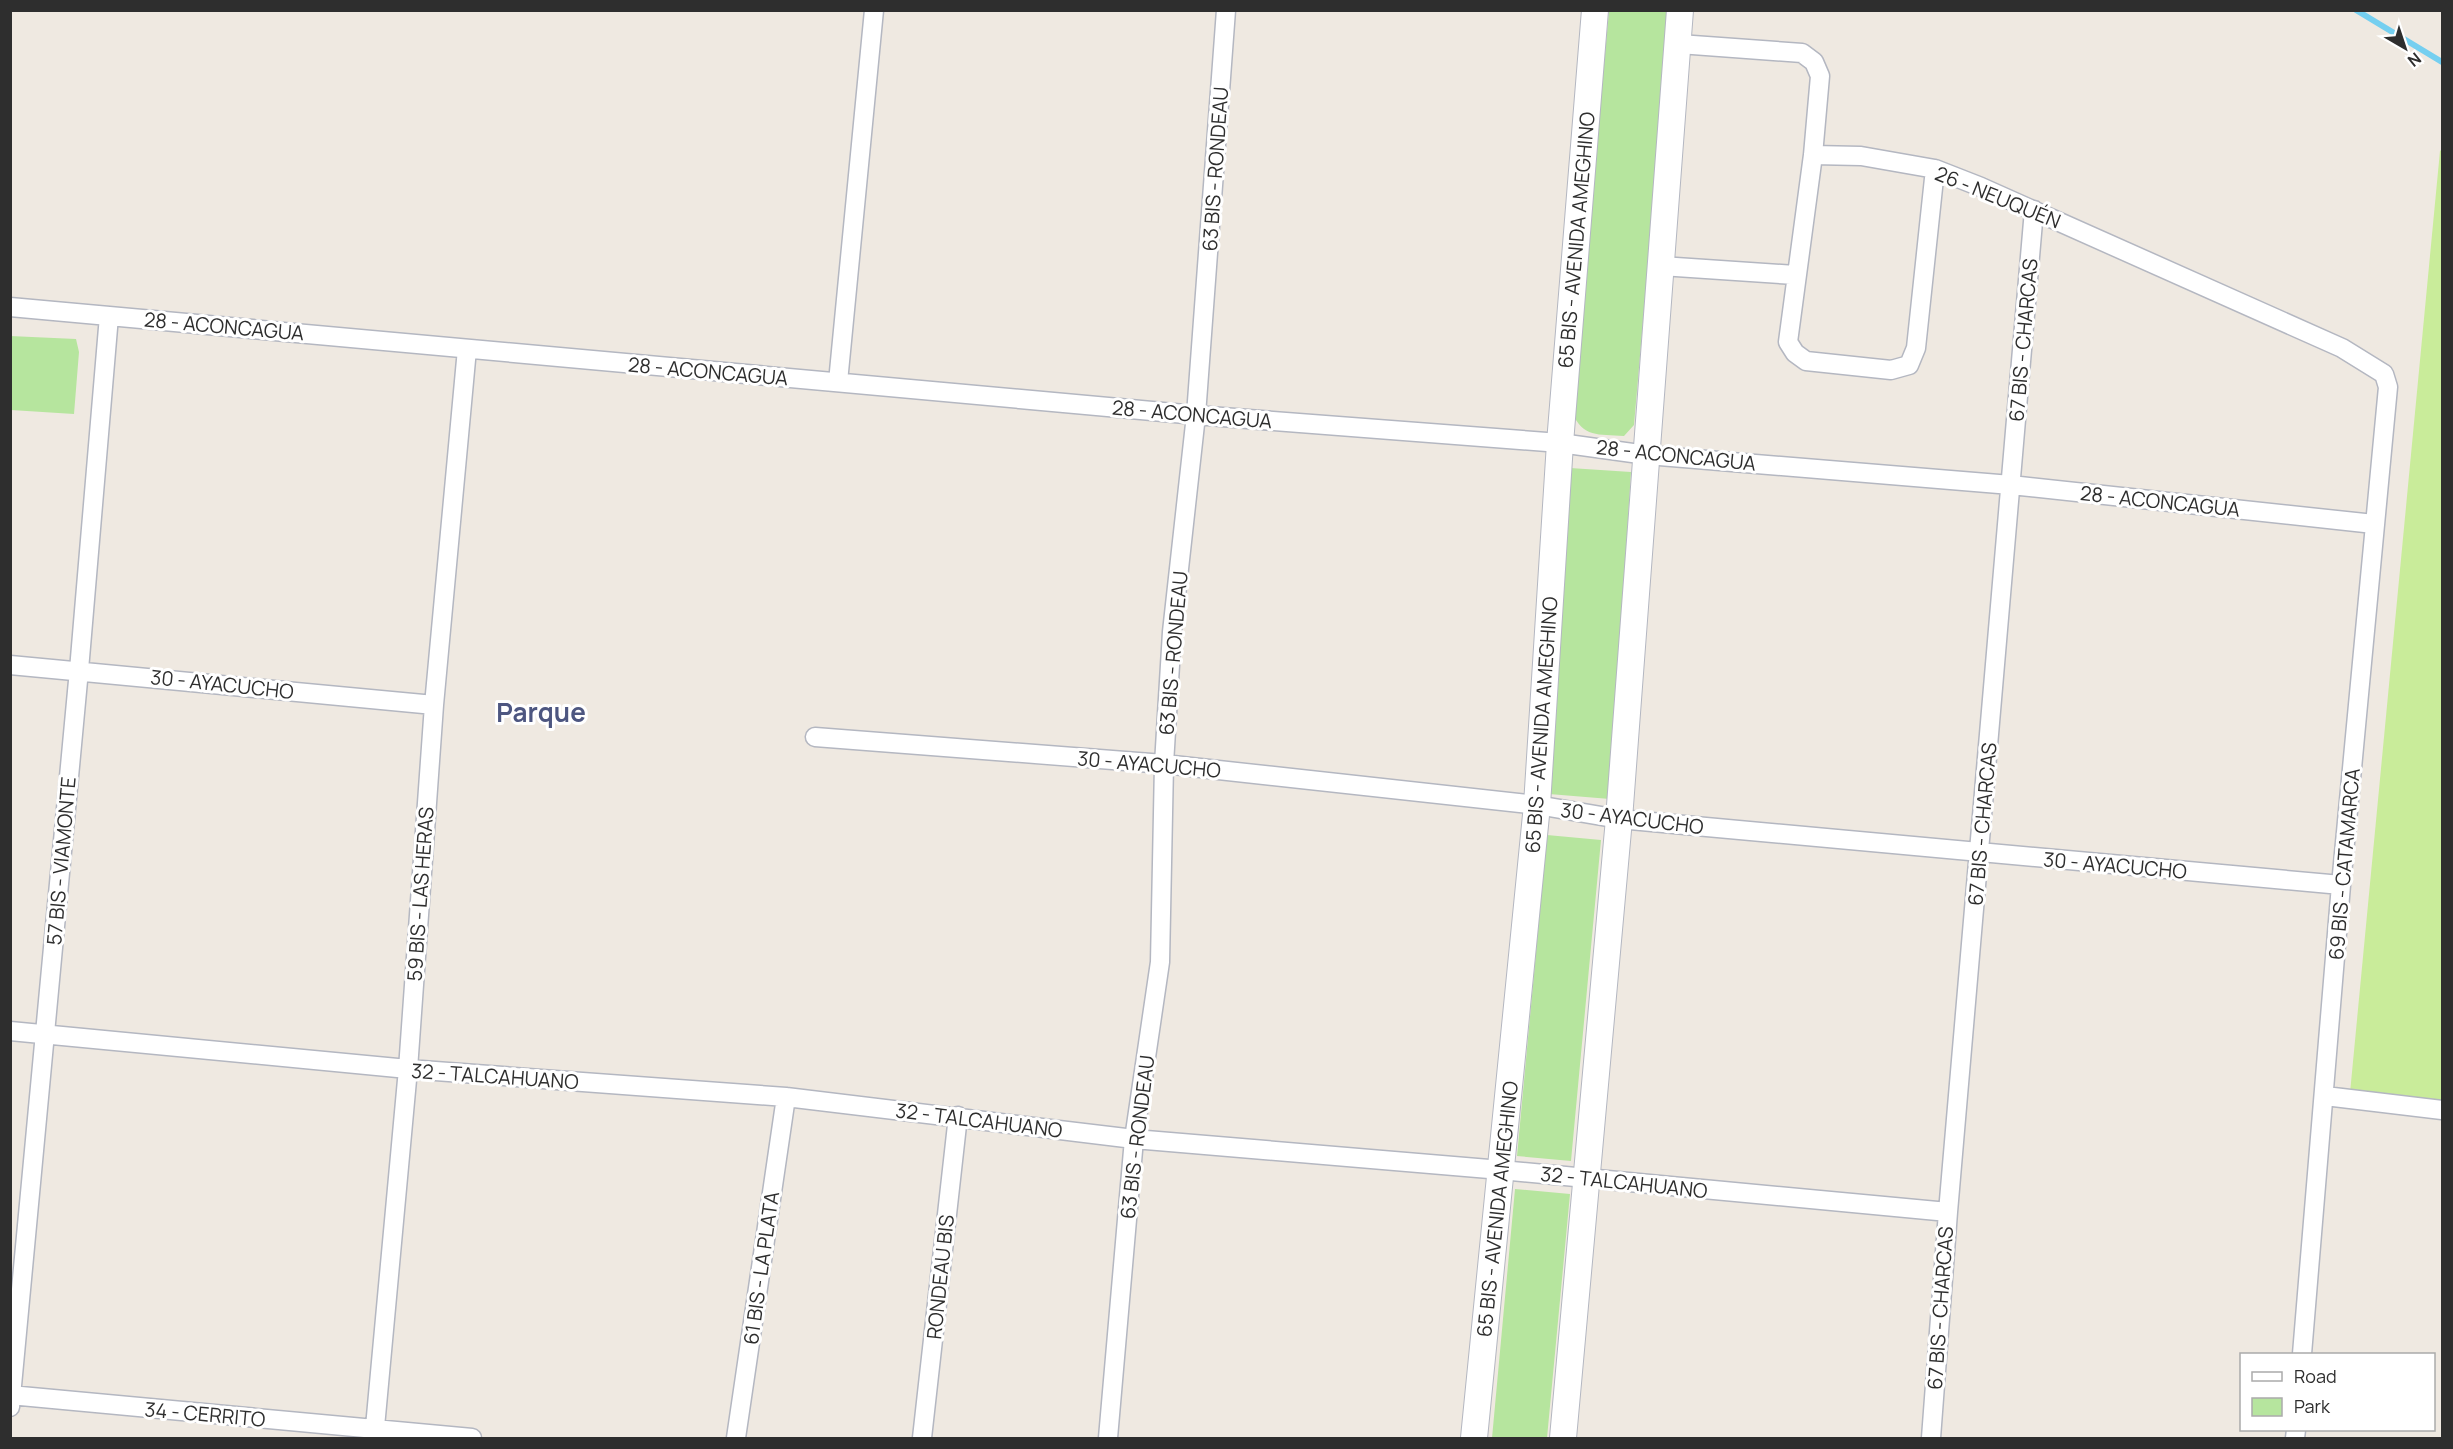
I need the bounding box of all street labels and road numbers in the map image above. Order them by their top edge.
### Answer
street label: 63 BIS - RONDEAU [1196,86,1234,252]
street label: 65 BIS - AVENIDA AMEGHINO [1551,111,1601,369]
street label: 26 - NEUQUÉN [1931,160,2065,234]
street label: 67 BIS - CHARCAS [2002,257,2044,423]
street label: 28 - ACONCAGUA [143,306,305,346]
street label: 28 - ACONCAGUA [627,351,789,391]
street label: 28 - ACONCAGUA [1111,394,1273,434]
street label: 28 - ACONCAGUA [1595,433,1758,477]
street label: 28 - ACONCAGUA [2079,479,2242,523]
street label: 63 BIS - RONDEAU [1152,570,1194,736]
street label: 65 BIS - AVENIDA AMEGHINO [1519,596,1563,854]
street label: 30 - AYACUCHO [149,663,295,705]
street label: 67 BIS - CHARCAS [1961,741,2003,907]
street label: 30 - AYACUCHO [1076,744,1222,784]
street label: 69 BIS - CATAMARCA [2322,767,2366,961]
street label: 57 BIS - VIAMONTE [40,776,82,946]
street label: 30 - AYACUCHO [1559,796,1705,840]
street label: 59 BIS - LAS HERAS [400,806,440,982]
street label: 30 - AYACUCHO [2042,845,2188,885]
street label: 63 BIS - RONDEAU [1114,1053,1160,1221]
street label: 32 - TALCAHUANO [410,1057,580,1095]
street label: 65 BIS - AVENIDA AMEGHINO [1470,1080,1524,1338]
street label: 32 - TALCAHUANO [894,1096,1064,1144]
street label: 32 - TALCAHUANO [1539,1160,1709,1204]
street label: 61 BIS - LA PLATA [737,1189,785,1346]
street label: RONDEAU BIS [920,1213,960,1341]
street label: 67 BIS - CHARCAS [1921,1225,1959,1391]
street label: 34 - CERRITO [143,1395,267,1433]

